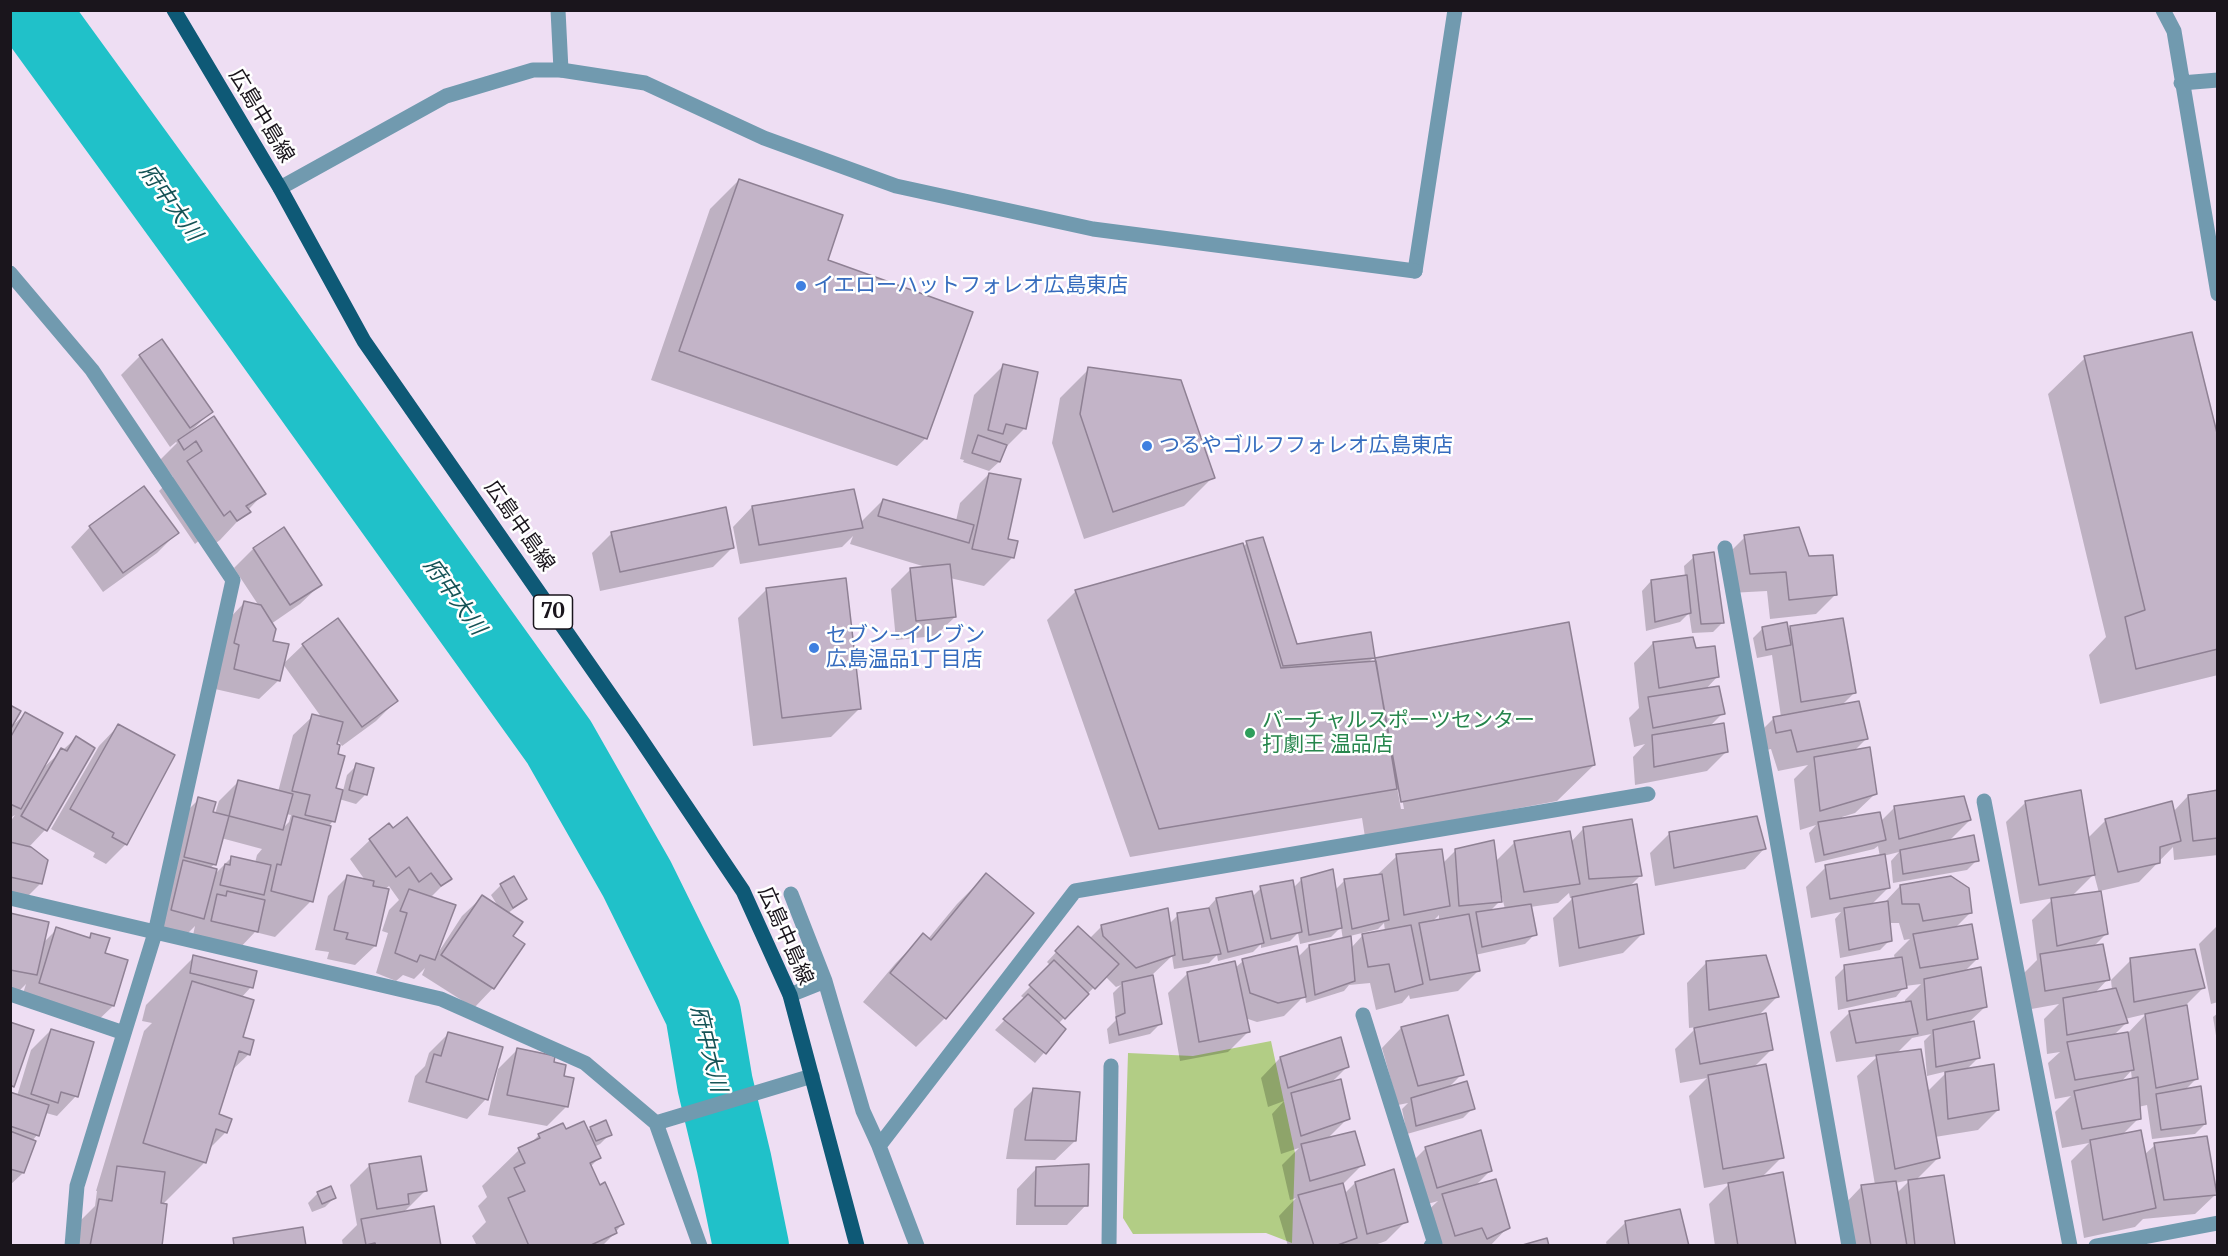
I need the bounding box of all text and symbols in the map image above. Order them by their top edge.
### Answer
street label: 広島中島線 [223,65,299,167]
water label: 府中大川 [133,160,207,246]
place label: イエローハットフォレオ広島東店 [813,273,1128,299]
marker: イエローハットフォレオ広島東店 [794,279,808,293]
place label: つるやゴルフフォレオ広島東店 [1159,433,1453,459]
marker: つるやゴルフフォレオ広島東店 [1140,439,1154,453]
street label: 広島中島線 [479,476,559,576]
water label: 府中大川 [417,554,491,640]
road number: 70 [534,595,572,629]
place label: セブン‐イレブン 広島温品1丁目店 [826,623,985,673]
marker: セブン‐イレブン 広島温品1丁目店 [807,641,821,655]
place label: バーチャルスポーツセンター 打劇王 温品店 [1262,708,1535,758]
marker: バーチャルスポーツセンター 打劇王 温品店 [1243,726,1257,740]
street label: 広島中島線 [752,883,818,989]
water label: 府中大川 [685,1003,731,1095]

